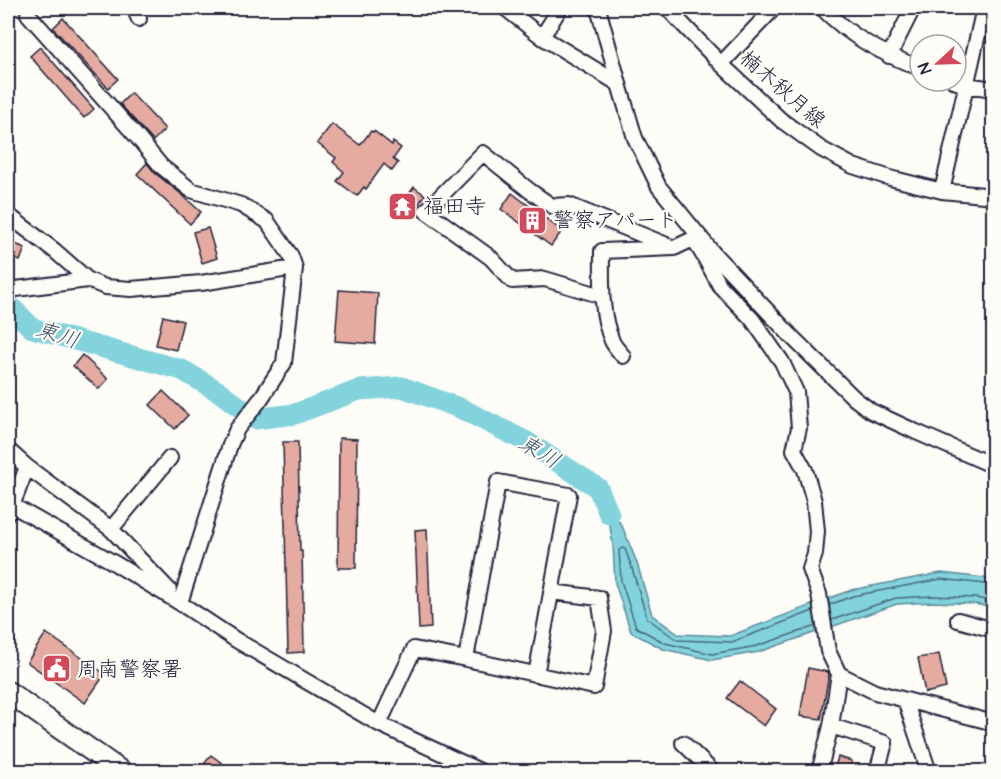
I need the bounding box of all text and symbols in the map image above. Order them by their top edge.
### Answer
north arrow [908,33,968,93]
street label: 楠木秋月線 [734,44,832,135]
text: N [913,59,937,77]
temple icon: 福田寺 [386,190,418,222]
place label: 福田寺 [423,192,486,221]
building icon: 警察アパート [516,204,548,236]
place label: 警察アパート [553,206,678,235]
water label: 東川 [32,314,83,357]
water label: 東川 [512,428,566,477]
public building icon: 周南警察署 [40,653,72,685]
place label: 周南警察署 [77,655,182,684]

